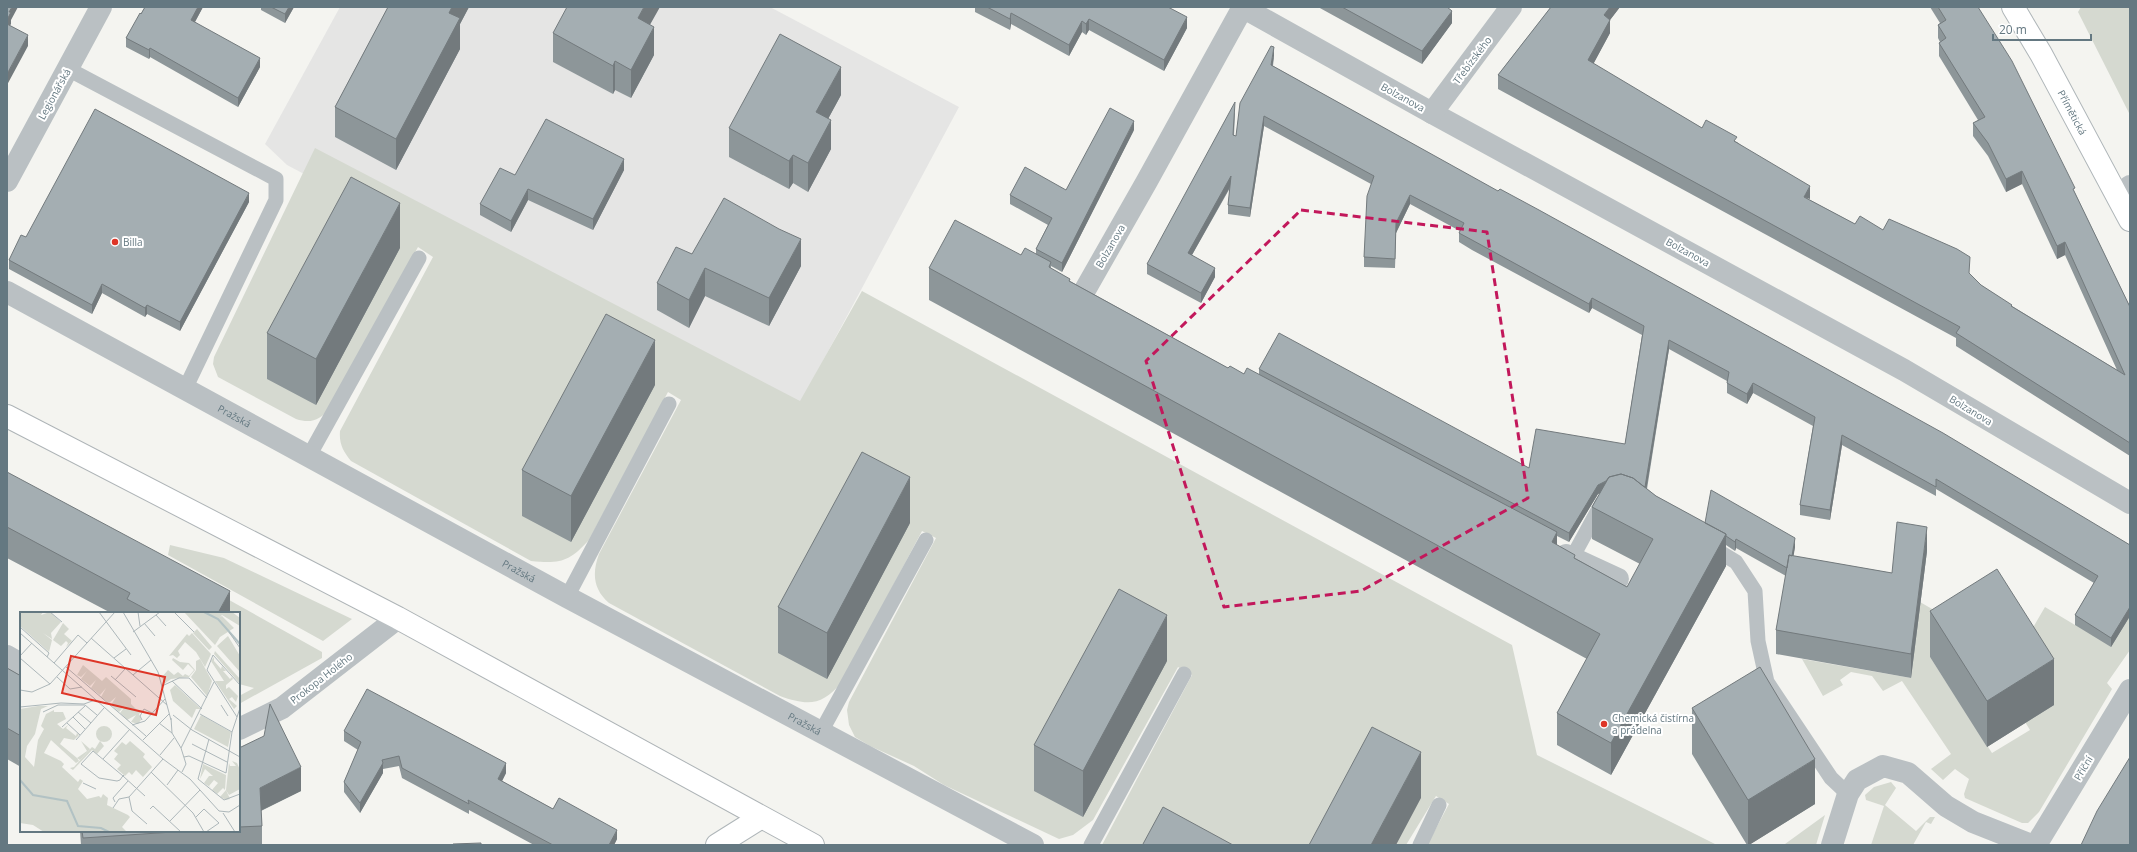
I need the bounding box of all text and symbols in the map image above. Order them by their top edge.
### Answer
scale bar [1993,16,2091,42]
text: 20 m [1999,21,2027,38]
street label: Třebízského [1449,33,1495,87]
street label: Legionářská [34,66,74,122]
street label: Bolzanova [1379,79,1427,115]
street label: Přímětická [2055,87,2090,137]
street label: Bolzanova [1092,222,1128,270]
street label: Bolzanova [1664,234,1712,270]
place label: Billa [123,235,143,249]
marker: Billa [110,237,120,247]
street label: Bolzanova [1947,392,1995,428]
street label: Pražská [215,401,254,431]
street label: Pražská [500,556,538,586]
inset map [20,612,240,832]
street label: Prokopa Holého [287,649,355,707]
street label: Pražská [786,709,824,738]
place label: Chemická čistírna a prádelna [1612,711,1694,737]
marker: Chemická čistírna a prádelna [1599,719,1609,729]
street label: Příční [2070,753,2096,783]

